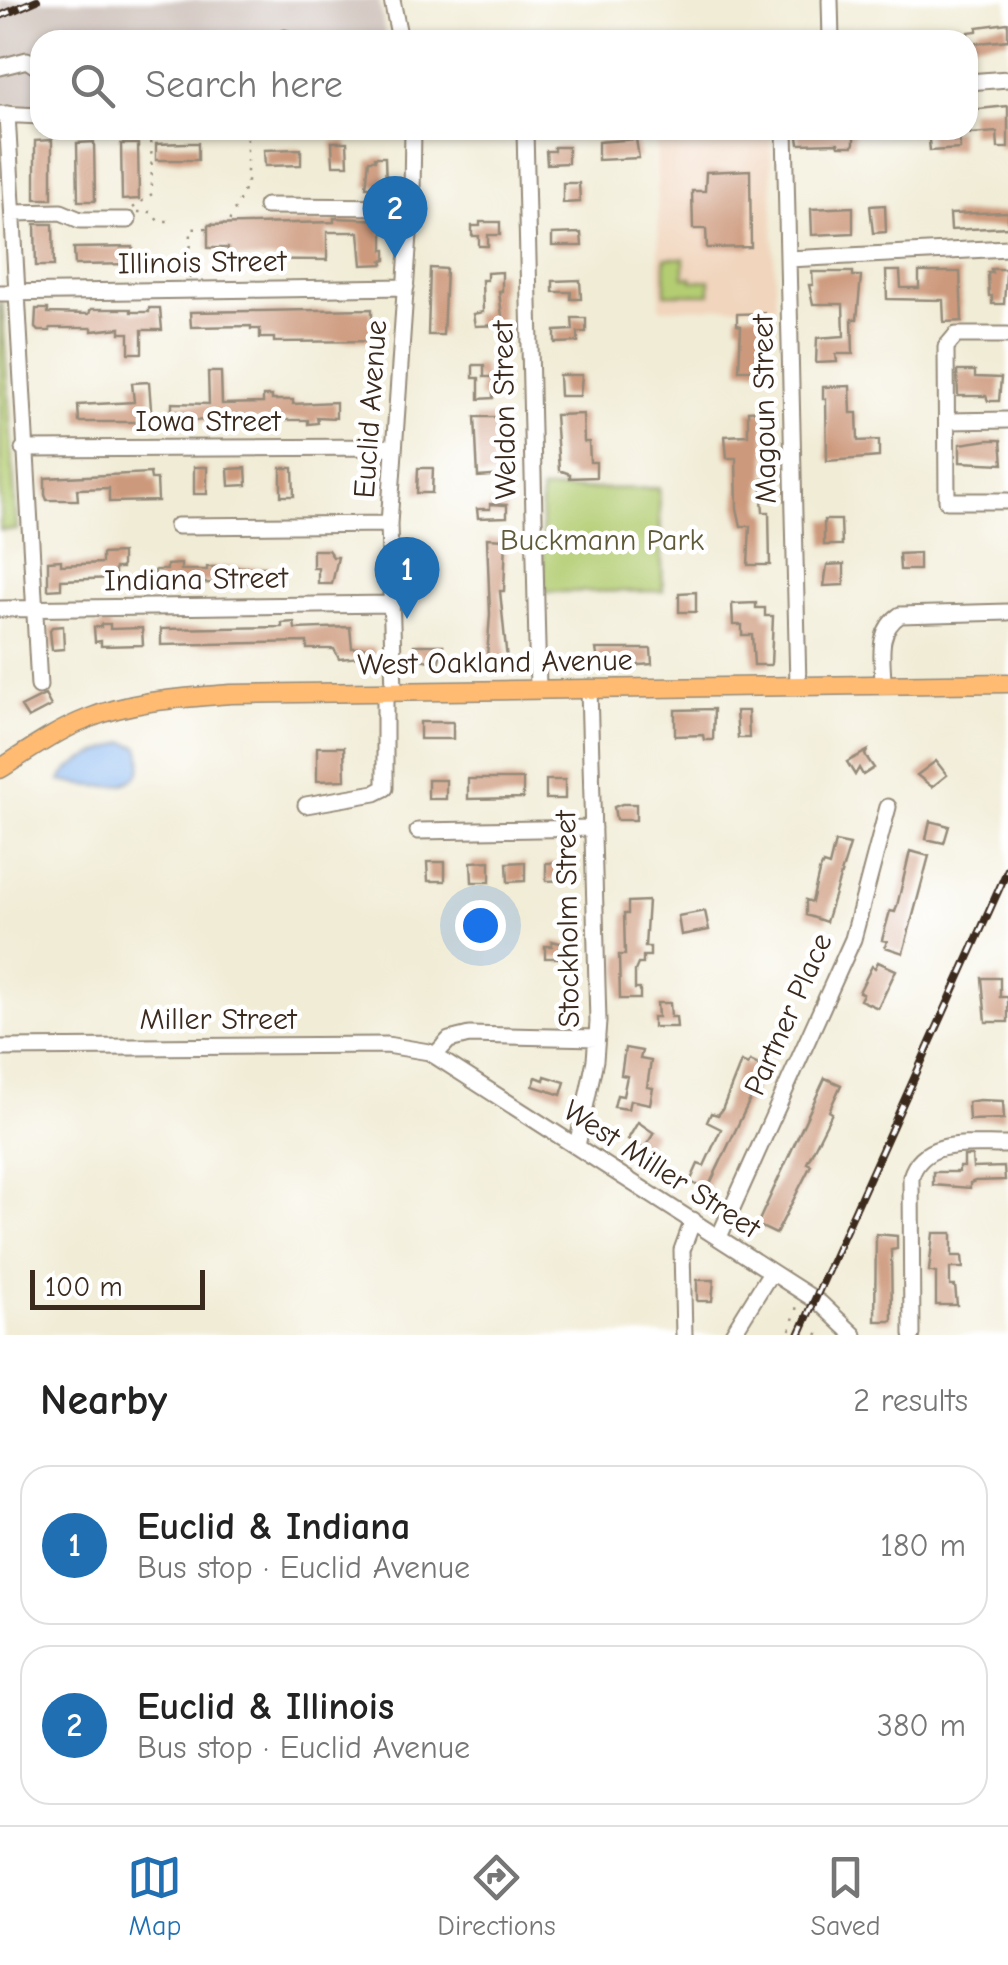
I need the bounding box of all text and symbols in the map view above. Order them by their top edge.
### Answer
search box [30,30,978,140]
icon: search [65,58,120,113]
text: Search here [145,63,343,107]
pin: 2 [362,176,428,258]
street label: Illinois Street [117,244,288,281]
street label: Magoun Street [745,313,784,504]
street label: Euclid Avenue [347,319,394,499]
street label: Weldon Street [485,319,524,500]
street label: Iowa Street [135,404,282,439]
park label: Buckmann Park [500,523,704,558]
pin: 1 [374,536,440,619]
street label: Indiana Street [104,560,290,599]
street label: West Oakland Avenue [357,643,633,682]
street label: Stockholm Street [548,808,587,1028]
your location [455,900,506,951]
street label: Partner Place [737,928,840,1101]
street label: Miller Street [139,1002,298,1037]
street label: West Miller Street [557,1093,768,1247]
scale bar [30,1265,205,1310]
text: 100 m [45,1271,123,1303]
text: Nearby [40,1376,167,1425]
text: 2 results [853,1382,968,1419]
text: Euclid & Indiana [137,1505,410,1549]
text: 1 [68,1527,81,1564]
text: 180 m [880,1527,966,1564]
text: Bus stop · Euclid Avenue [137,1549,470,1586]
text: Euclid & Illinois [137,1685,394,1729]
text: 2 [67,1707,82,1744]
text: 380 m [877,1707,966,1744]
text: Bus stop · Euclid Avenue [137,1729,470,1766]
tab: Map [127,1850,182,1942]
tab: Directions [437,1850,556,1942]
tab: Saved [811,1850,881,1942]

